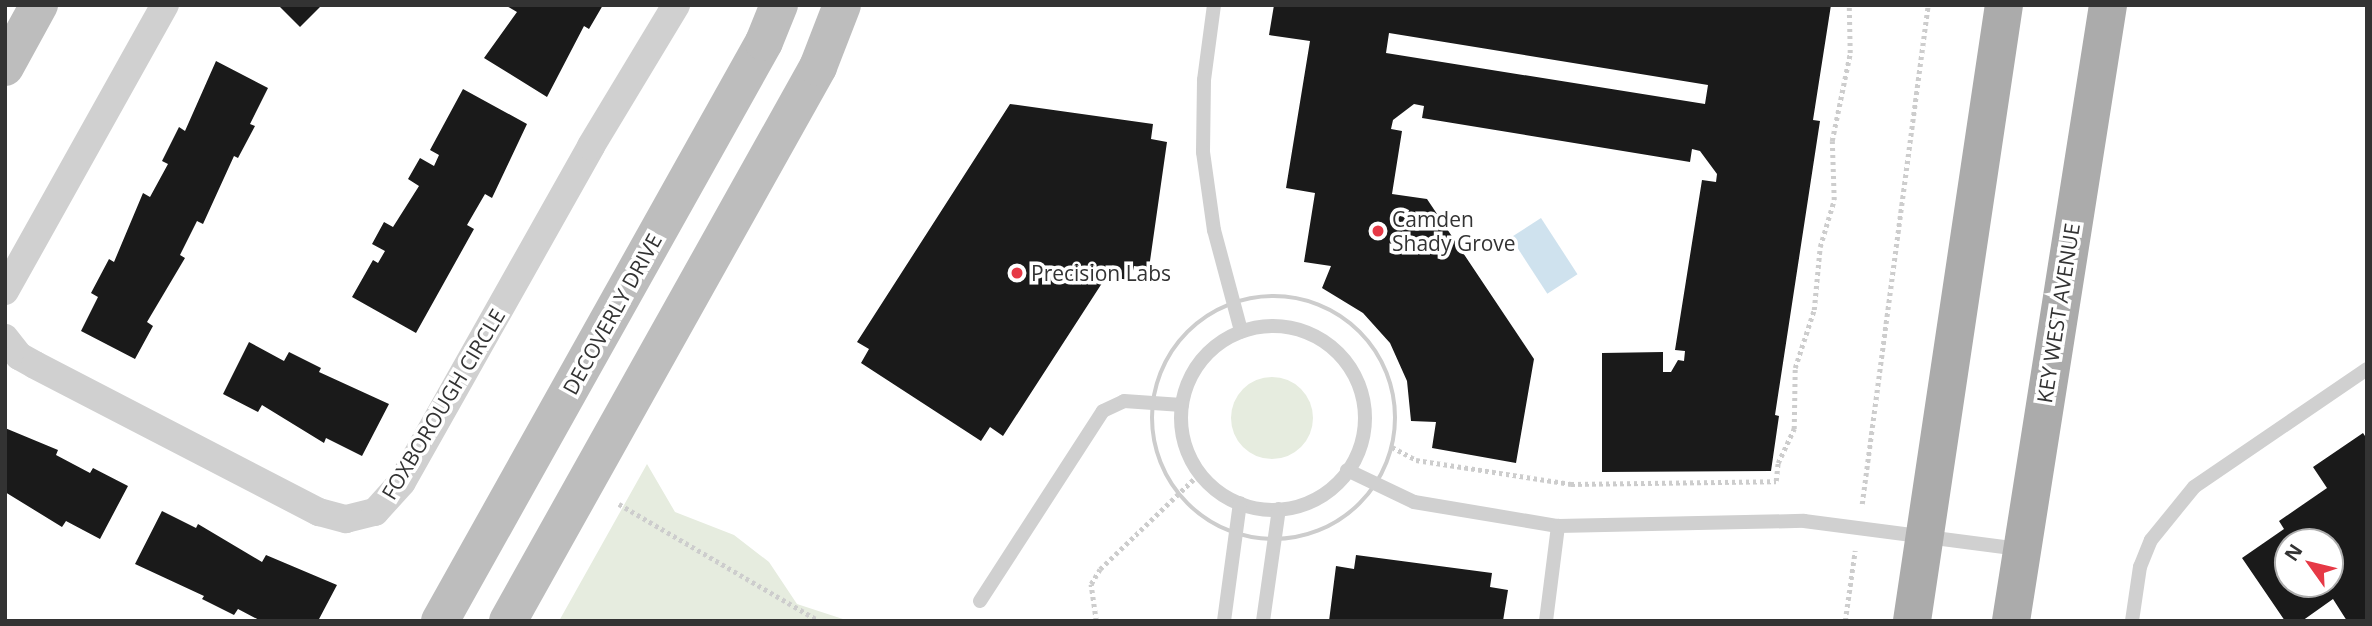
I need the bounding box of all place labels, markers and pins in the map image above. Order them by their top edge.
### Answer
place label: Camden Shady Grove [1392,206,1516,256]
marker: Camden Shady Grove [1370,223,1386,239]
place label: Precision Labs [1031,260,1171,286]
marker: Precision Labs [1009,265,1025,281]

